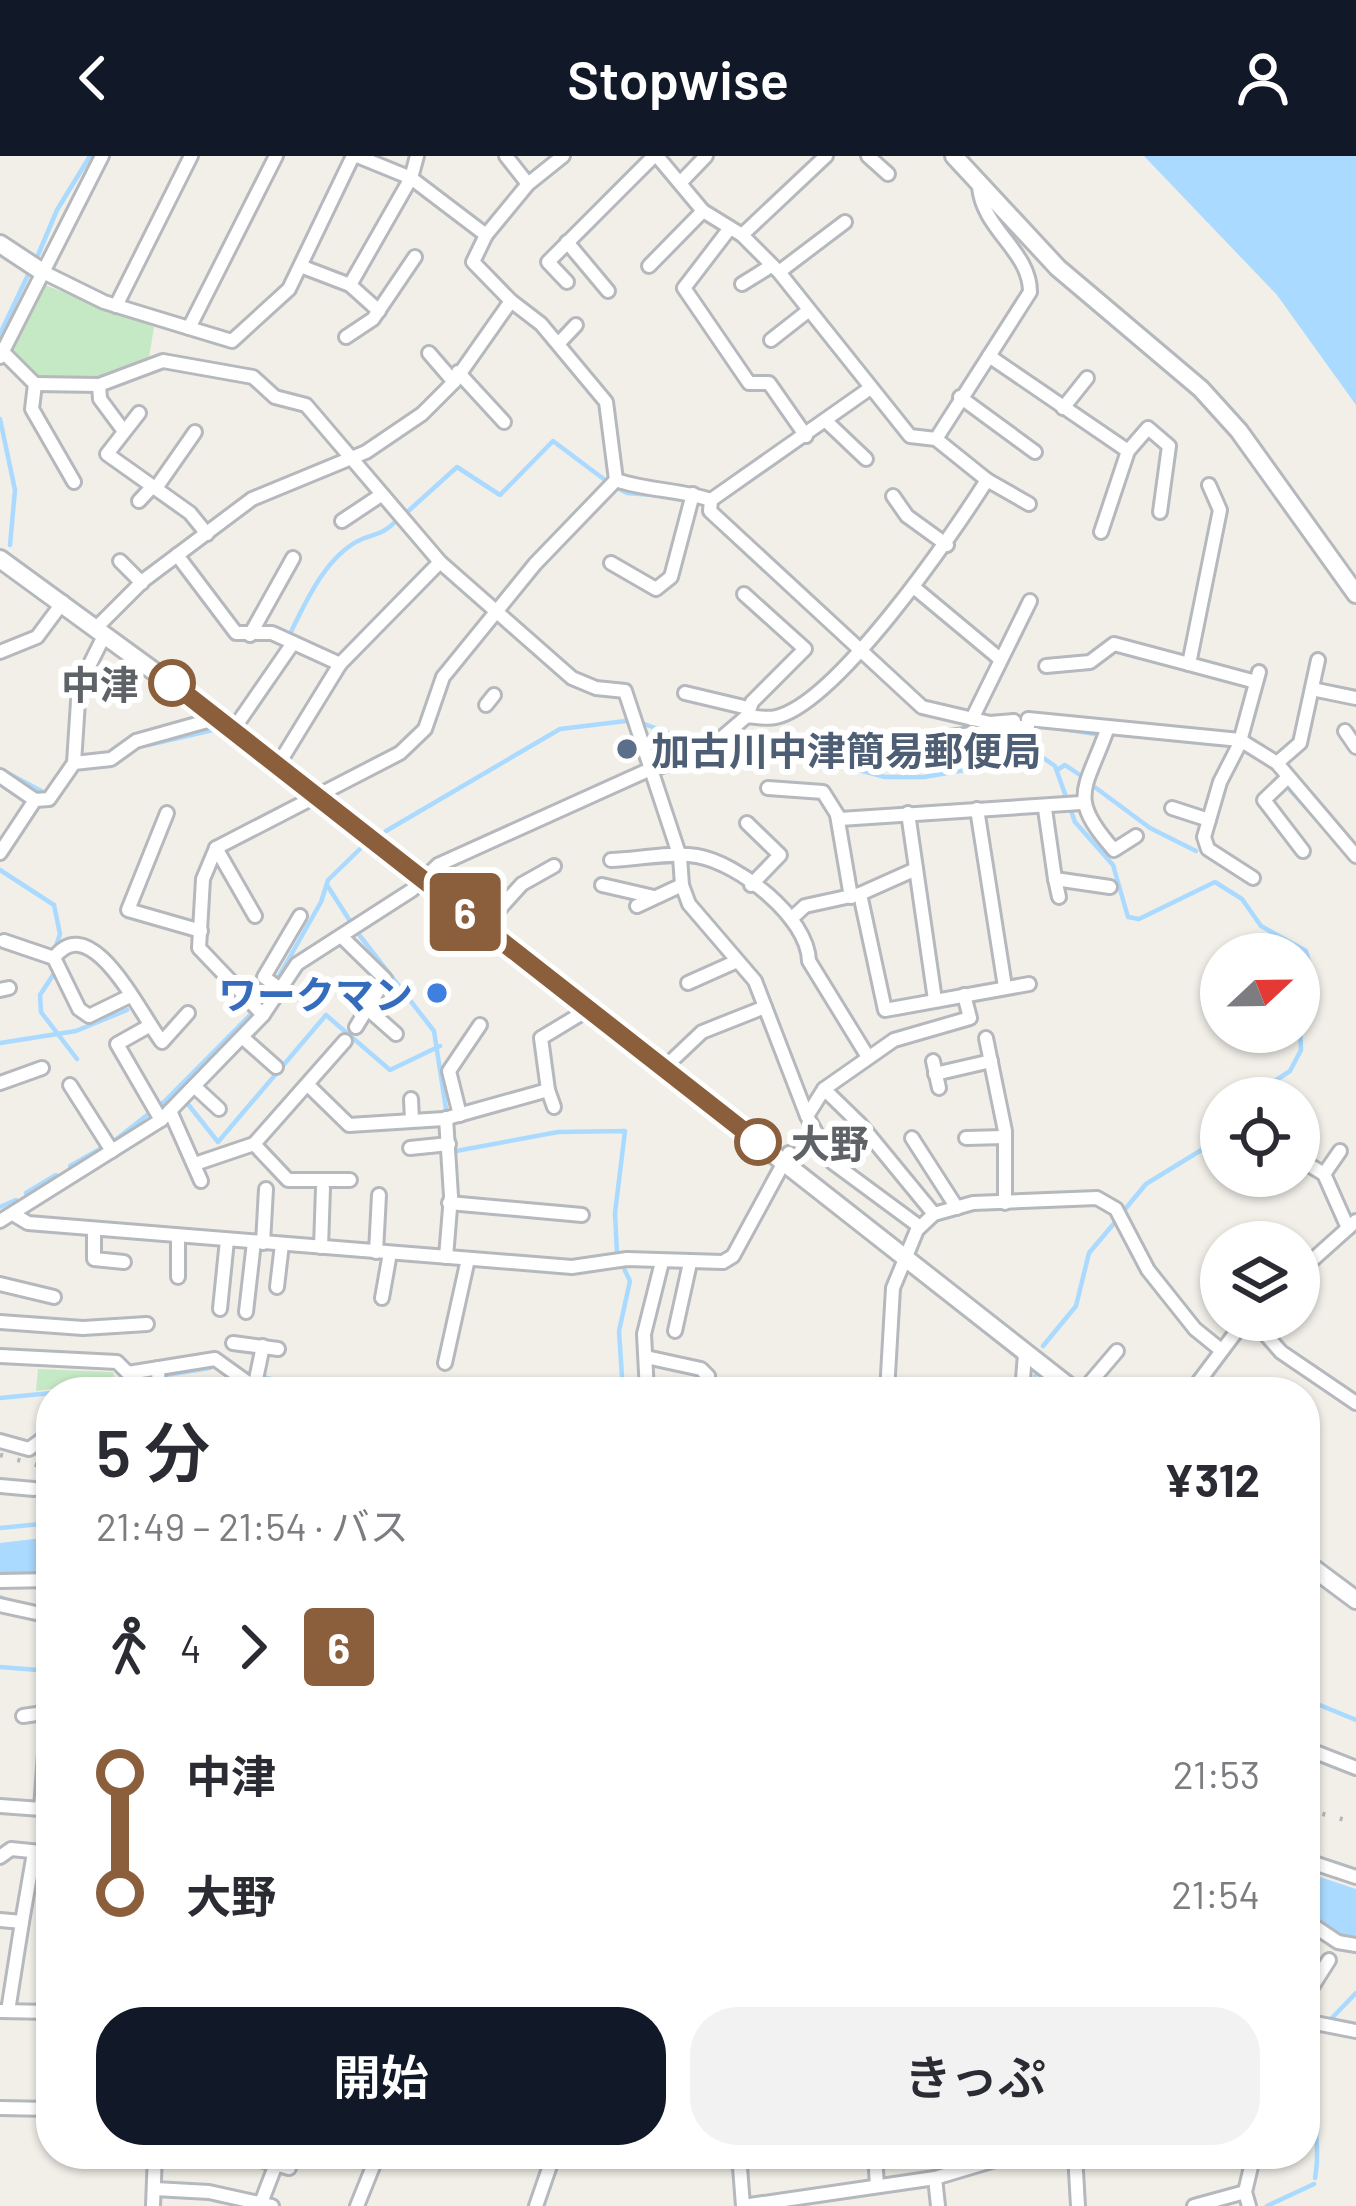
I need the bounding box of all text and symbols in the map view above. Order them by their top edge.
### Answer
icon: back [60,45,126,111]
icon: person [1230,45,1296,111]
text: Stopwise [567,46,789,111]
place label: 中津 [61,660,139,707]
marker: 中津 [150,661,194,705]
place label: 加古川中津簡易郵便局 [651,726,1041,773]
marker: 加古川中津簡易郵便局 [614,736,640,762]
line badge: 6 [426,873,504,951]
text: 6 [454,887,476,937]
north arrow [1200,933,1320,1053]
map controls [1200,933,1320,1341]
place label: ワークマン [218,970,413,1017]
marker: ワークマン [424,980,450,1006]
button: locate [1200,1077,1320,1197]
place label: 大野 [791,1119,869,1166]
marker: 大野 [736,1120,780,1164]
button: layers [1200,1221,1320,1341]
text: 5 分 [96,1411,210,1490]
text: ¥312 [1164,1452,1260,1506]
text: 21:49 – 21:54 · バス [96,1502,409,1549]
icon: walk [96,1614,162,1680]
icon: forward [220,1614,286,1680]
text: 6 [328,1622,350,1672]
text: 4 [180,1624,202,1671]
text: 中津 [186,1748,276,1802]
text: 21:53 [1173,1750,1260,1797]
text: 大野 [186,1868,276,1922]
text: 21:54 [1171,1870,1260,1917]
button: 開始 [96,2007,666,2145]
button: きっぷ [690,2007,1260,2145]

